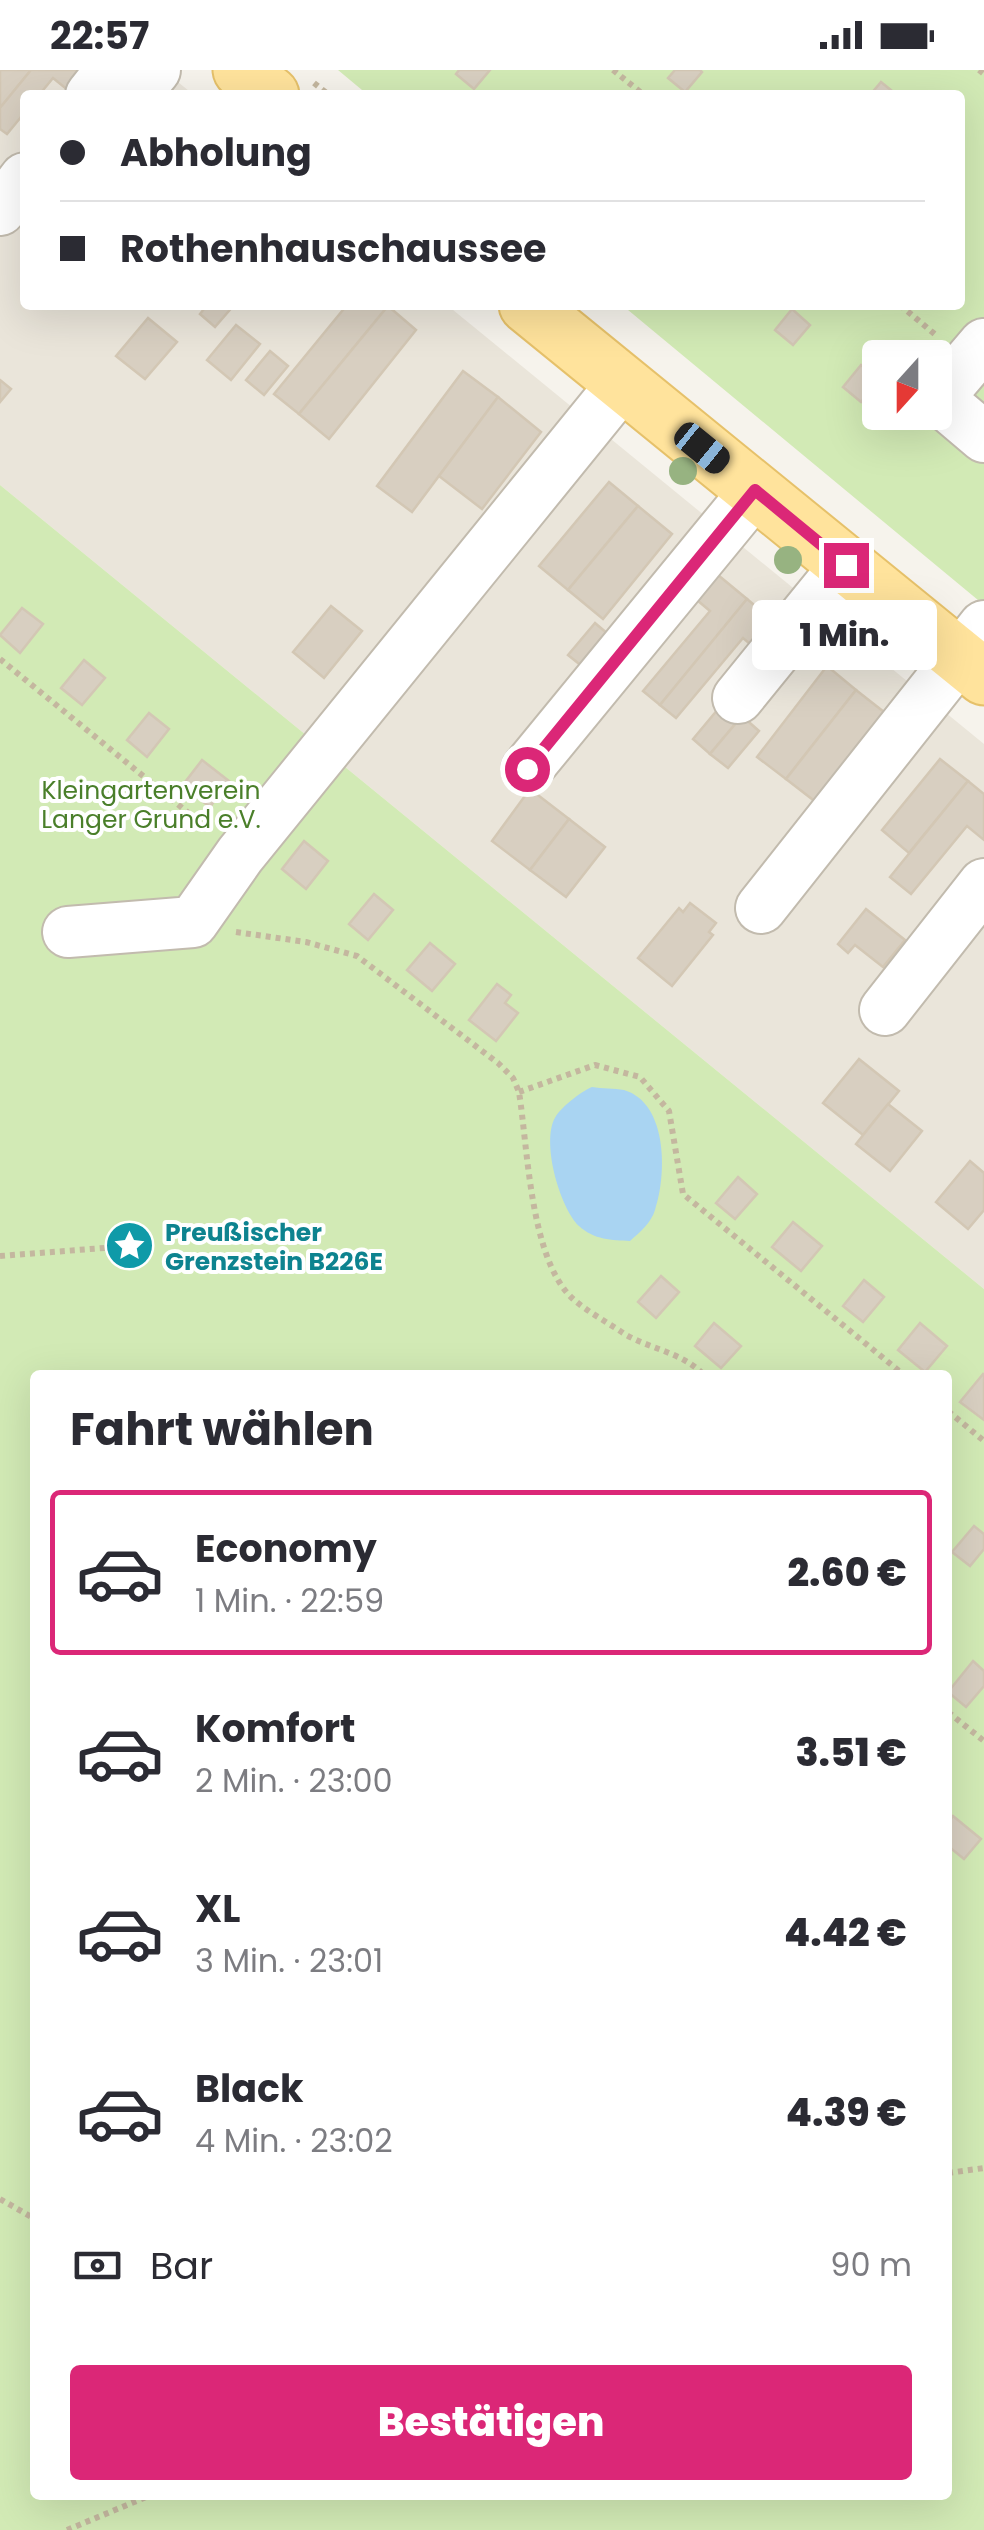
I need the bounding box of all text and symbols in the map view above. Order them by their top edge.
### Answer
text: 22:57 [50,9,149,62]
text: Abholung [120,126,312,179]
text: Rothenhauschaussee [120,222,547,275]
north arrow [862,340,952,430]
map controls [862,340,952,430]
car [669,417,735,479]
route end [824,543,869,588]
callout: 1 Min. [754,600,938,670]
text: 1 Min. [800,612,889,657]
route start [505,747,550,792]
park label: Kleingartenverein Langer Grund e.V. [41,773,261,837]
place label: Preußischer Grenzstein B226E [165,1215,383,1279]
place icon: Preußischer Grenzstein B226E [104,1220,156,1272]
text: Fahrt wählen [70,1398,374,1461]
text: Economy [195,1522,377,1575]
icon: car [75,1528,165,1618]
text: 2.60 € [787,1546,907,1599]
text: 1 Min. · 22:59 [195,1578,384,1623]
text: Komfort [195,1702,356,1755]
icon: car [75,1708,165,1798]
text: 3.51 € [795,1726,907,1779]
text: 2 Min. · 23:00 [195,1758,393,1803]
text: XL [195,1882,240,1935]
icon: car [75,1888,165,1978]
text: 4.42 € [784,1906,907,1959]
text: 3 Min. · 23:01 [195,1938,383,1983]
text: Black [195,2062,304,2115]
icon: car [75,2068,165,2158]
text: 4.39 € [786,2086,907,2139]
text: 4 Min. · 23:02 [195,2118,393,2163]
icon: cash [70,2238,125,2293]
text: Bar [150,2239,213,2292]
text: 90 m [830,2242,912,2287]
button: Bestätigen [70,2365,912,2480]

